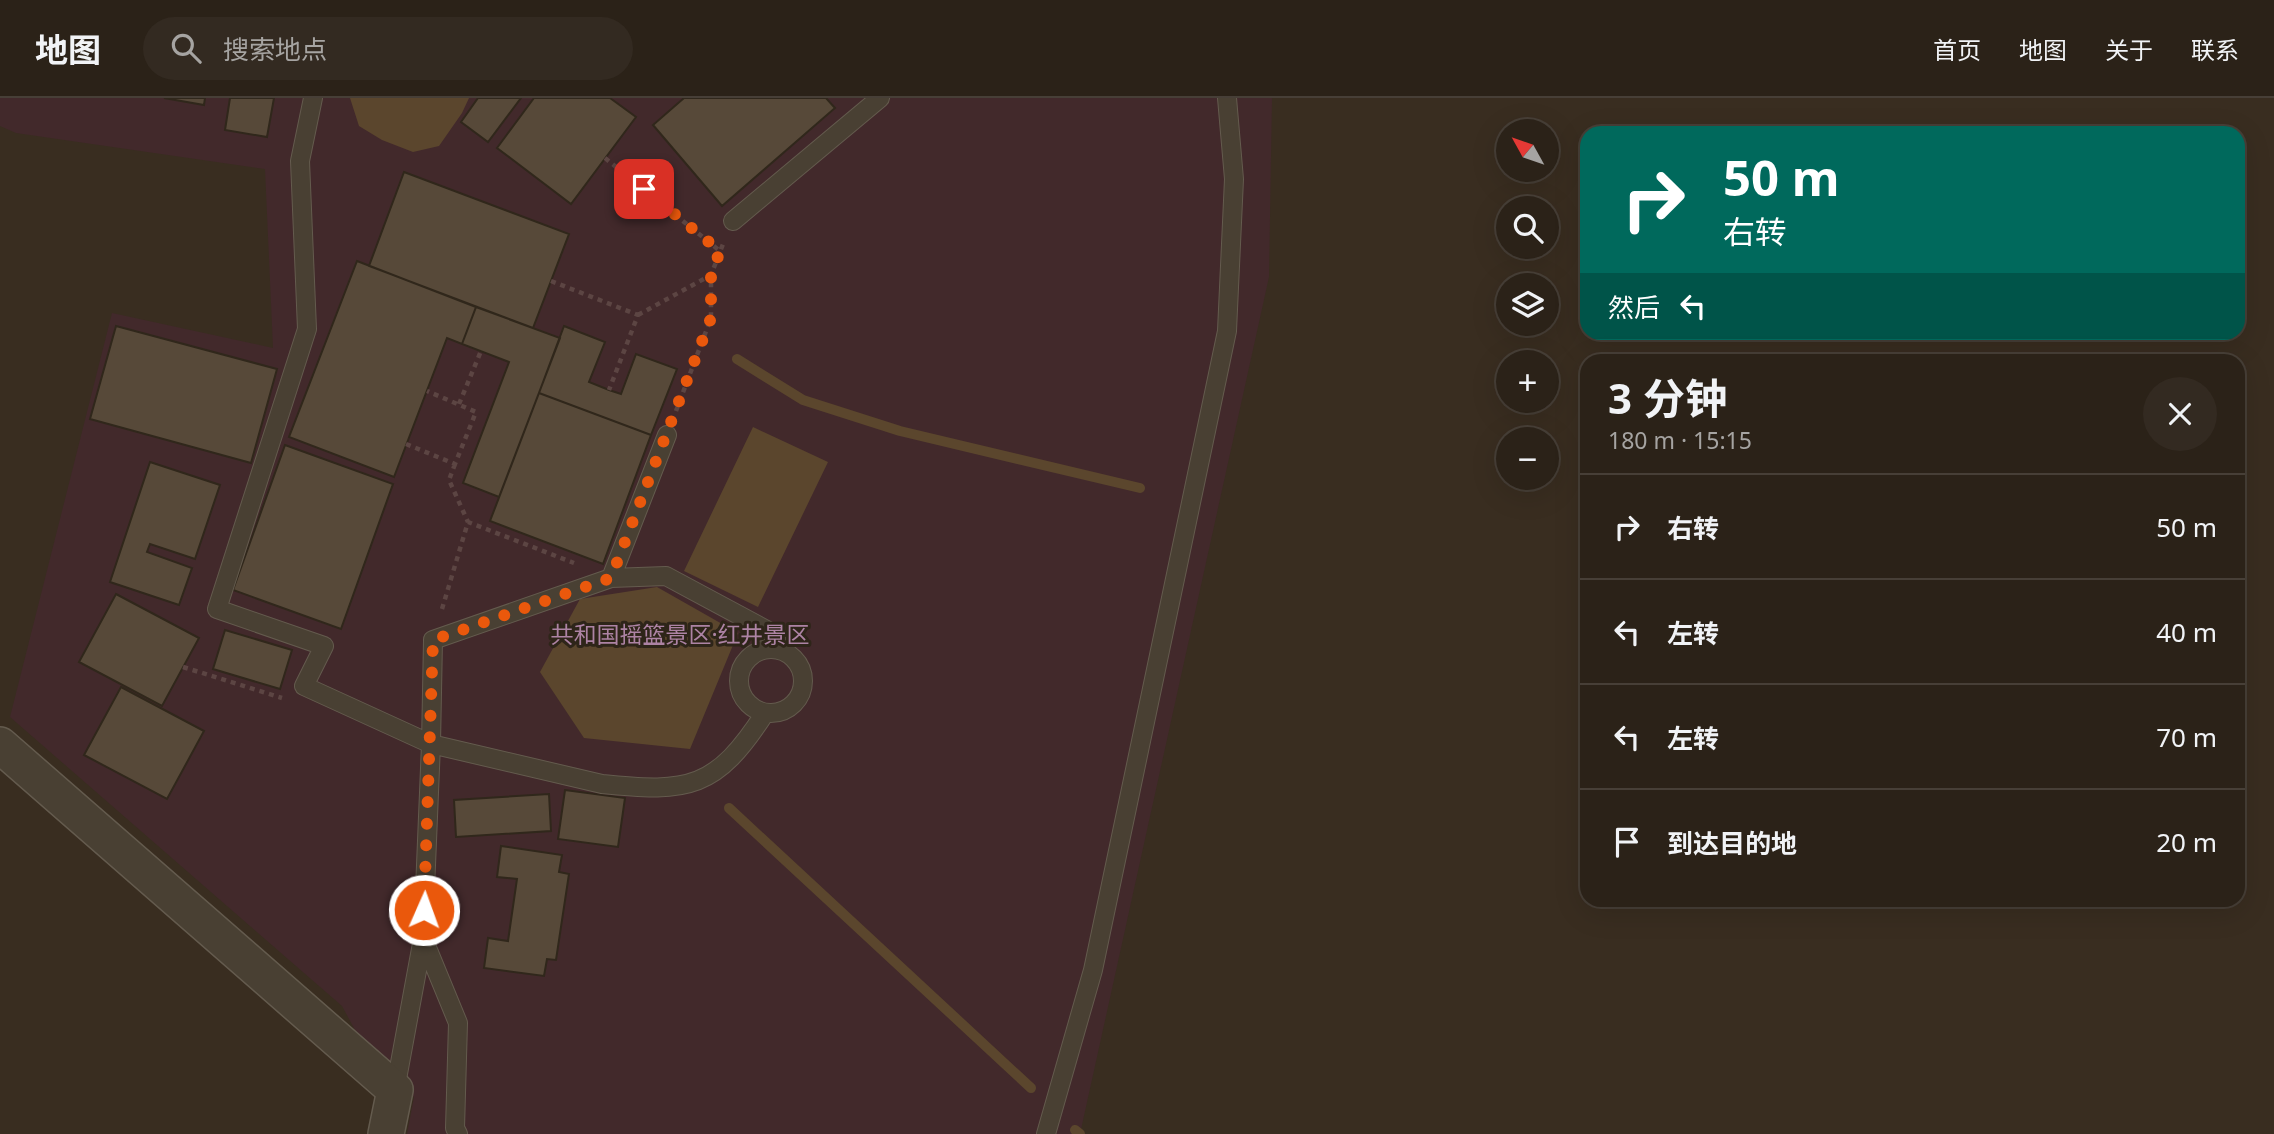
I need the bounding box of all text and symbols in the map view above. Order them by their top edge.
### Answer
search box [143,17,633,80]
text: 地图 [35,27,101,72]
icon: search [167,29,205,67]
text: 搜索地点 [223,31,327,67]
text: 首页 [1933,33,1981,66]
text: 地图 [2019,33,2067,66]
text: 关于 [2105,33,2153,66]
text: 联系 [2191,33,2239,66]
north arrow [1496,119,1559,182]
map controls [1496,119,1559,490]
text: 50 m [1723,144,1840,210]
icon: right [1608,154,1699,245]
pin [614,159,674,219]
icon: arrive [625,170,663,208]
button: search [1496,196,1559,259]
text: 右转 [1723,210,1787,253]
button: layers [1496,273,1559,336]
icon: left [1674,287,1712,325]
text: 然后 [1608,289,1660,325]
button: + [1496,350,1559,413]
text: 3 分钟 [1608,369,1727,426]
button: close [2143,377,2217,451]
text: 180 m · 15:15 [1608,424,1752,456]
button: − [1496,427,1559,490]
icon: right [1608,508,1646,546]
text: 50 m [2156,509,2217,545]
text: 右转 [1667,510,1719,546]
icon: left [1608,613,1646,651]
text: 40 m [2156,614,2217,650]
text: 左转 [1667,615,1719,651]
park label: 共和国摇篮景区·红井景区 [550,618,810,650]
icon: left [1608,718,1646,756]
text: 70 m [2156,719,2217,755]
text: 左转 [1667,720,1719,756]
icon: arrive [1608,823,1646,861]
text: 20 m [2156,824,2217,860]
text: 到达目的地 [1667,825,1797,861]
position arrow [387,873,461,947]

